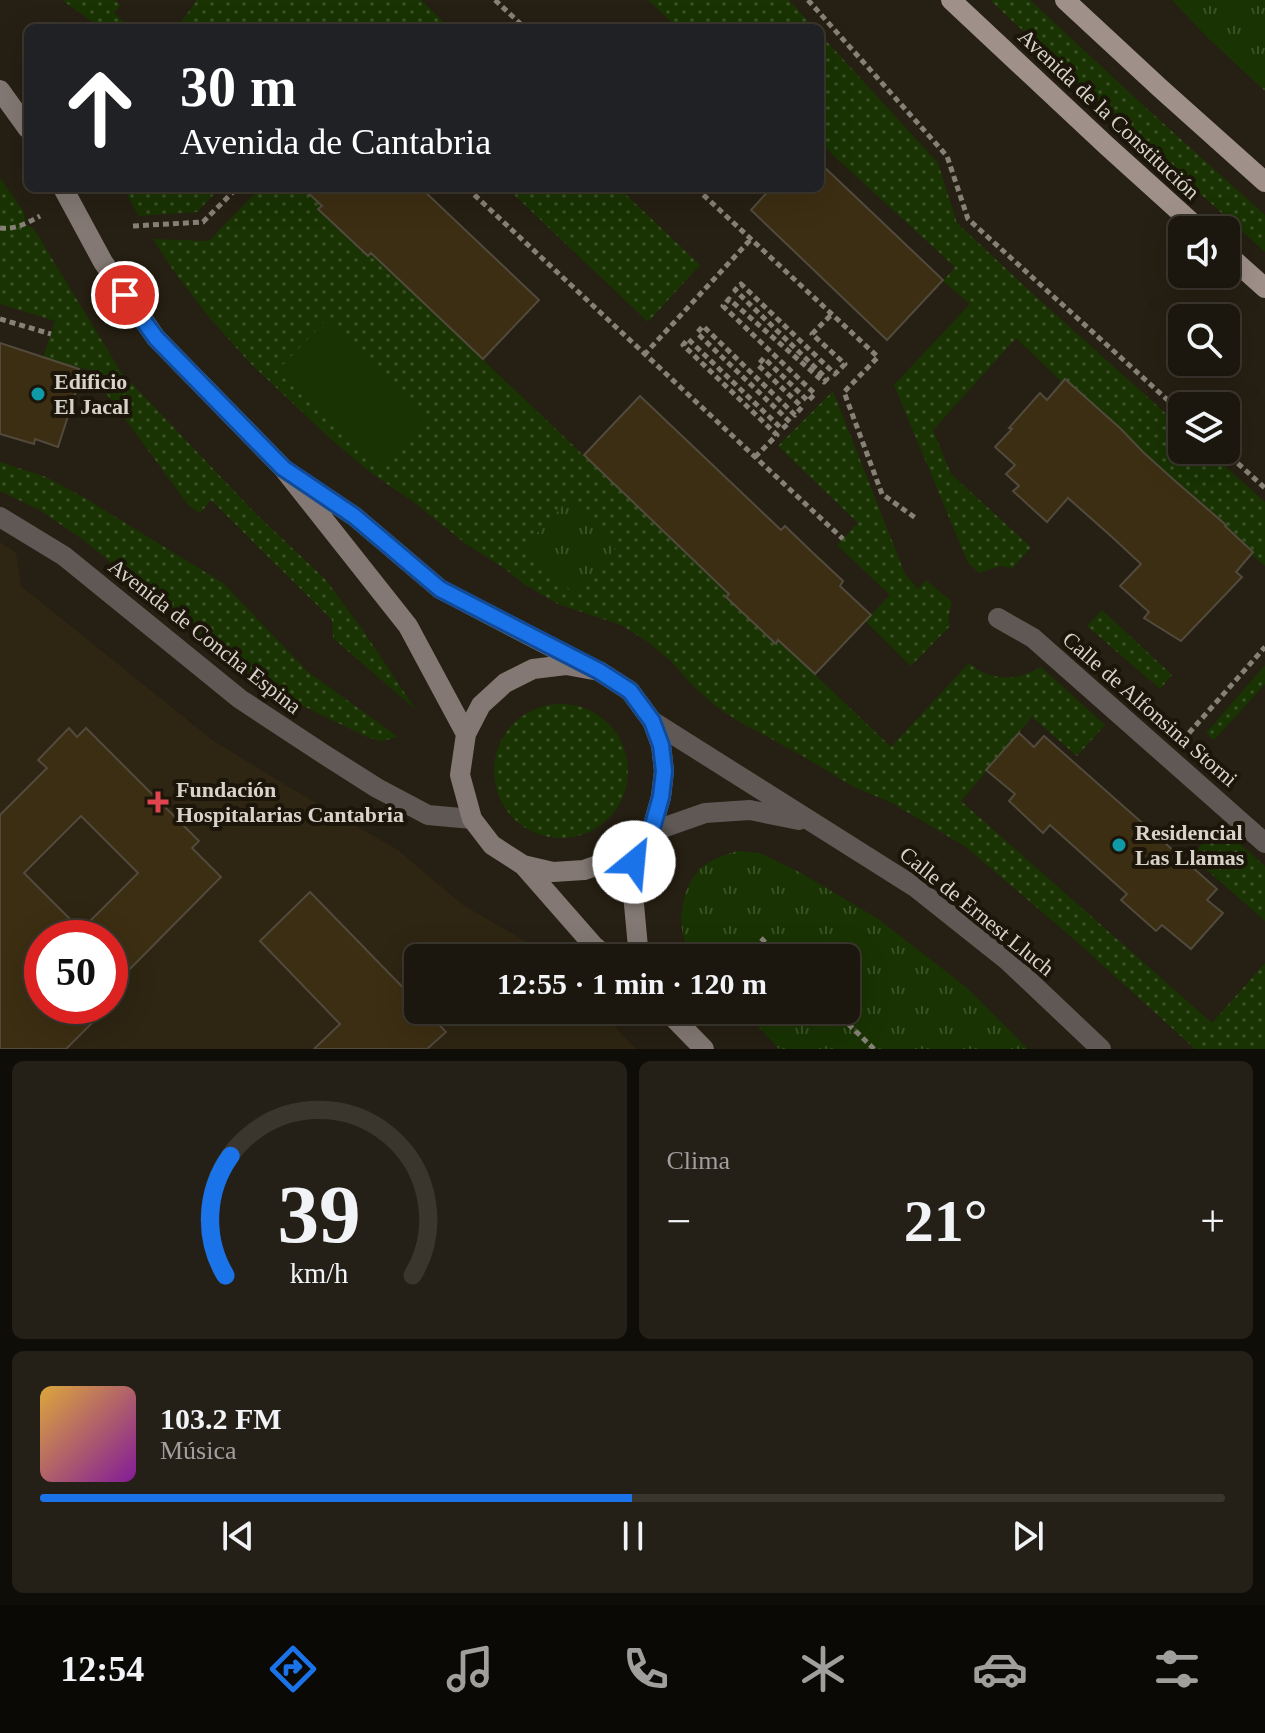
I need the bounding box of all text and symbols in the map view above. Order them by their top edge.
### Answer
street label: Avenida de la Constitución [1013,24,1205,204]
icon: ahead [48,56,152,160]
text: 30 m [180,56,297,118]
text: Avenida de Cantabria [180,122,491,162]
map controls [1168,216,1240,464]
button: sound [1168,216,1240,288]
pin [91,261,159,329]
icon: arrive [103,273,147,317]
button: search [1168,304,1240,376]
place label: Edificio El Jacal [54,369,129,419]
marker: Edificio El Jacal [29,385,47,403]
button: layers [1168,392,1240,464]
street label: Avenida de Concha Espina [104,553,306,719]
street label: Calle de Alfonsina Storni [1058,626,1242,792]
place label: Fundación Hospitalarias Cantabria [176,777,404,827]
marker: Fundación Hospitalarias Cantabria [147,791,169,813]
position arrow [592,820,676,904]
place label: Residencial Las Llamas [1135,820,1245,870]
marker: Residencial Las Llamas [1110,836,1128,854]
street label: Calle de Ernest Lluch [895,841,1059,981]
speed limit sign: 50 [24,920,128,1024]
text: 12:55 · 1 min · 120 m [497,967,767,1000]
text: Clima [667,1146,730,1175]
text: 39 [278,1168,361,1260]
text: 21° [904,1188,988,1254]
text: − [667,1197,691,1246]
text: + [1200,1197,1225,1246]
text: km/h [290,1258,349,1289]
text: 103.2 FM [160,1402,282,1435]
text: Música [160,1436,237,1465]
icon: previous [216,1514,260,1558]
icon: pause [611,1514,655,1558]
icon: next [1006,1514,1050,1558]
icon: directions [265,1641,321,1697]
icon: music [442,1641,498,1697]
icon: phone [618,1641,674,1697]
icon: climate [795,1641,851,1697]
icon: car [972,1641,1028,1697]
icon: filters [1149,1641,1205,1697]
text: 12:54 [60,1649,144,1689]

